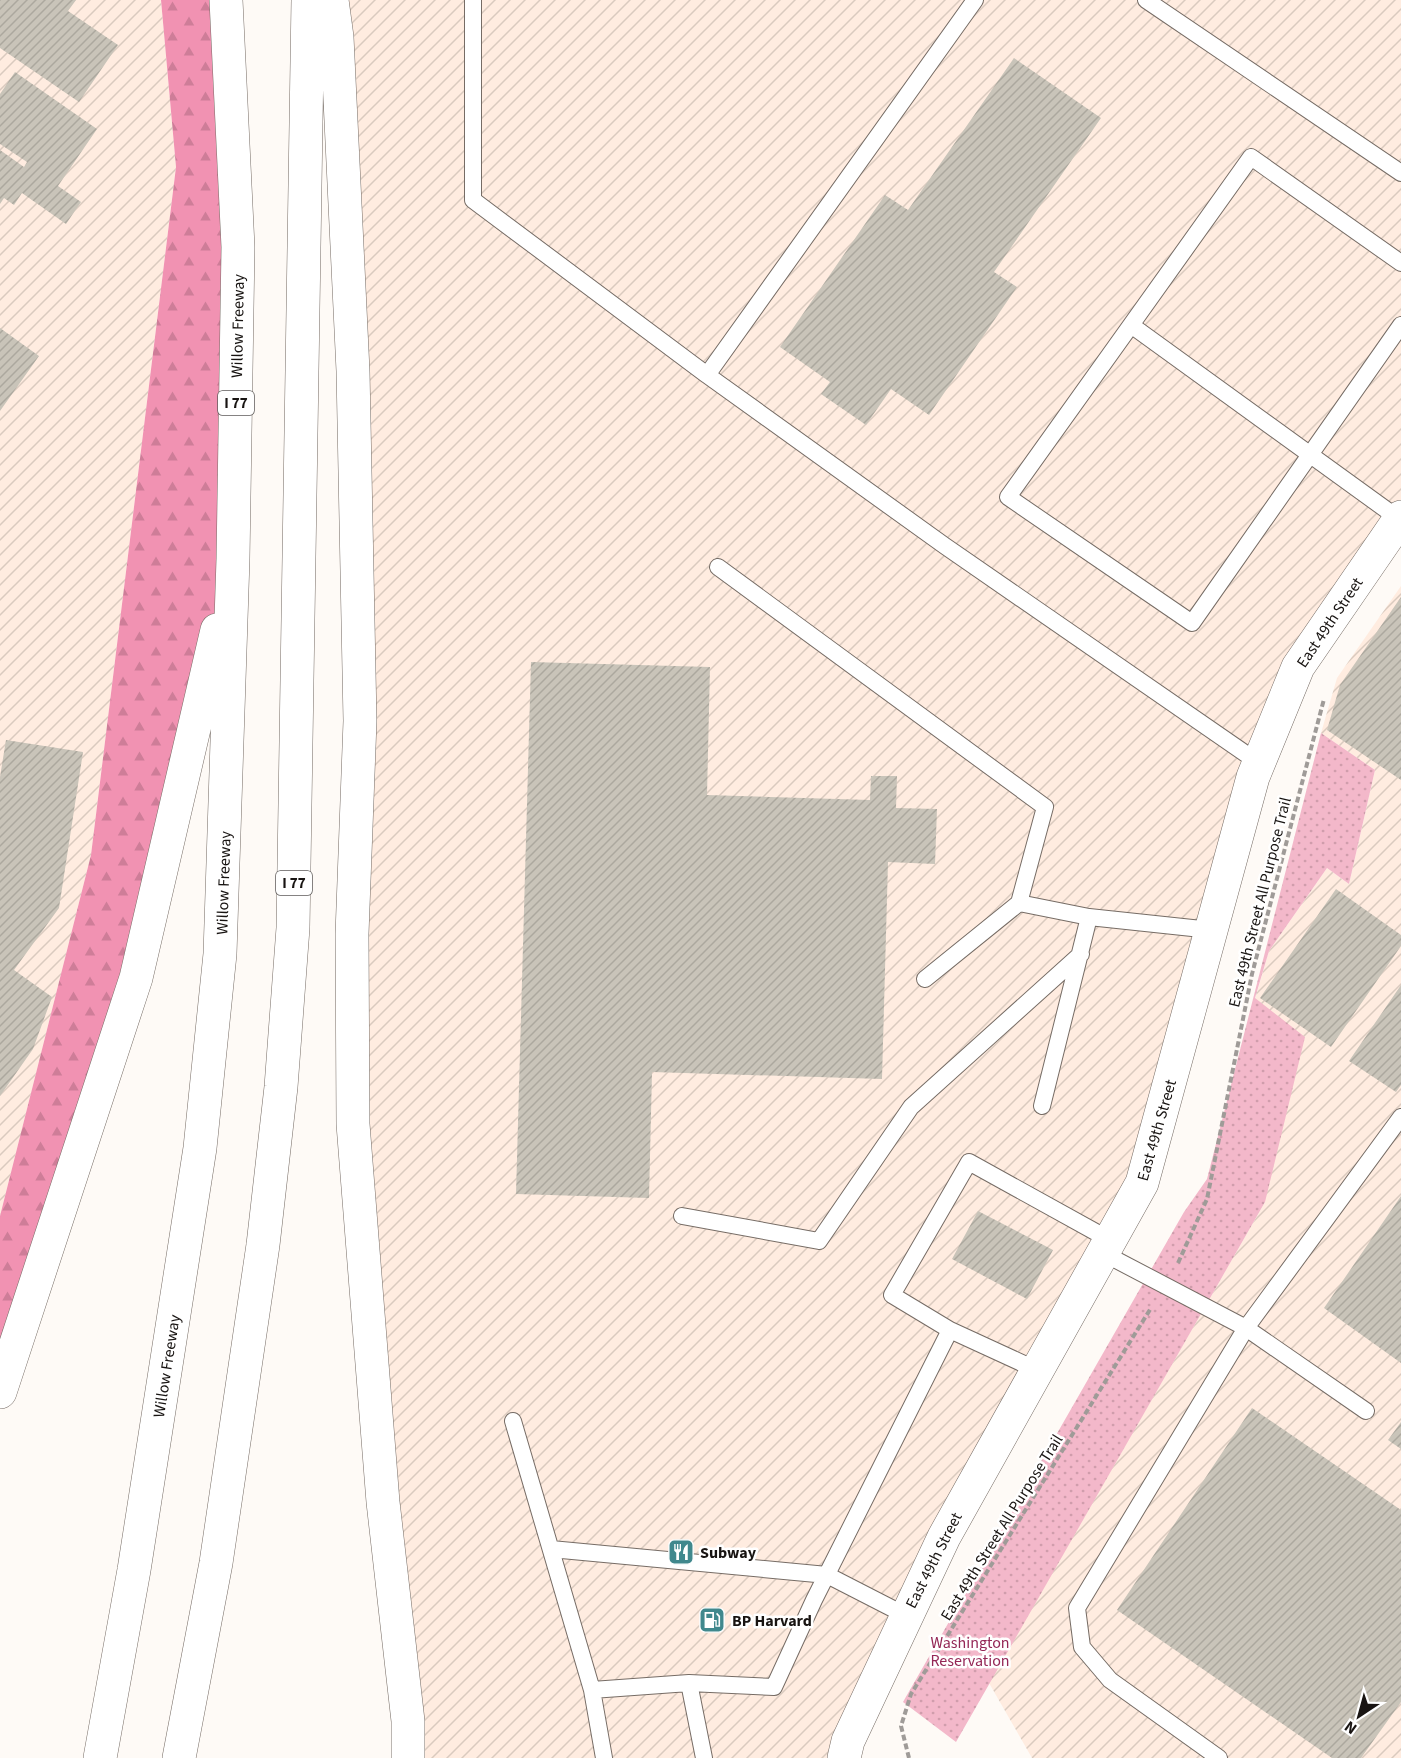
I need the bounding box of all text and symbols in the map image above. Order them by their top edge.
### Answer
street label: Willow Freeway [226,273,250,378]
road number: I 77 [218,391,254,415]
street label: East 49th Street [1291,572,1369,672]
street label: East 49th Street All Purpose Trail [1223,795,1297,1010]
street label: Willow Freeway [211,830,237,935]
road number: I 77 [276,871,312,895]
street label: East 49th Street [1132,1076,1182,1184]
street label: Willow Freeway [148,1313,186,1419]
street label: East 49th Street All Purpose Trail [935,1430,1068,1625]
street label: East 49th Street [900,1508,968,1612]
restaurant icon: Subway [666,1537,696,1567]
place label: Subway [700,1542,757,1564]
fuel station icon: BP Harvard [697,1605,727,1635]
place label: BP Harvard [732,1610,812,1632]
park label: Washington Reservation [930,1632,1010,1672]
north arrow [1329,1686,1389,1746]
text: N [1340,1715,1362,1739]

